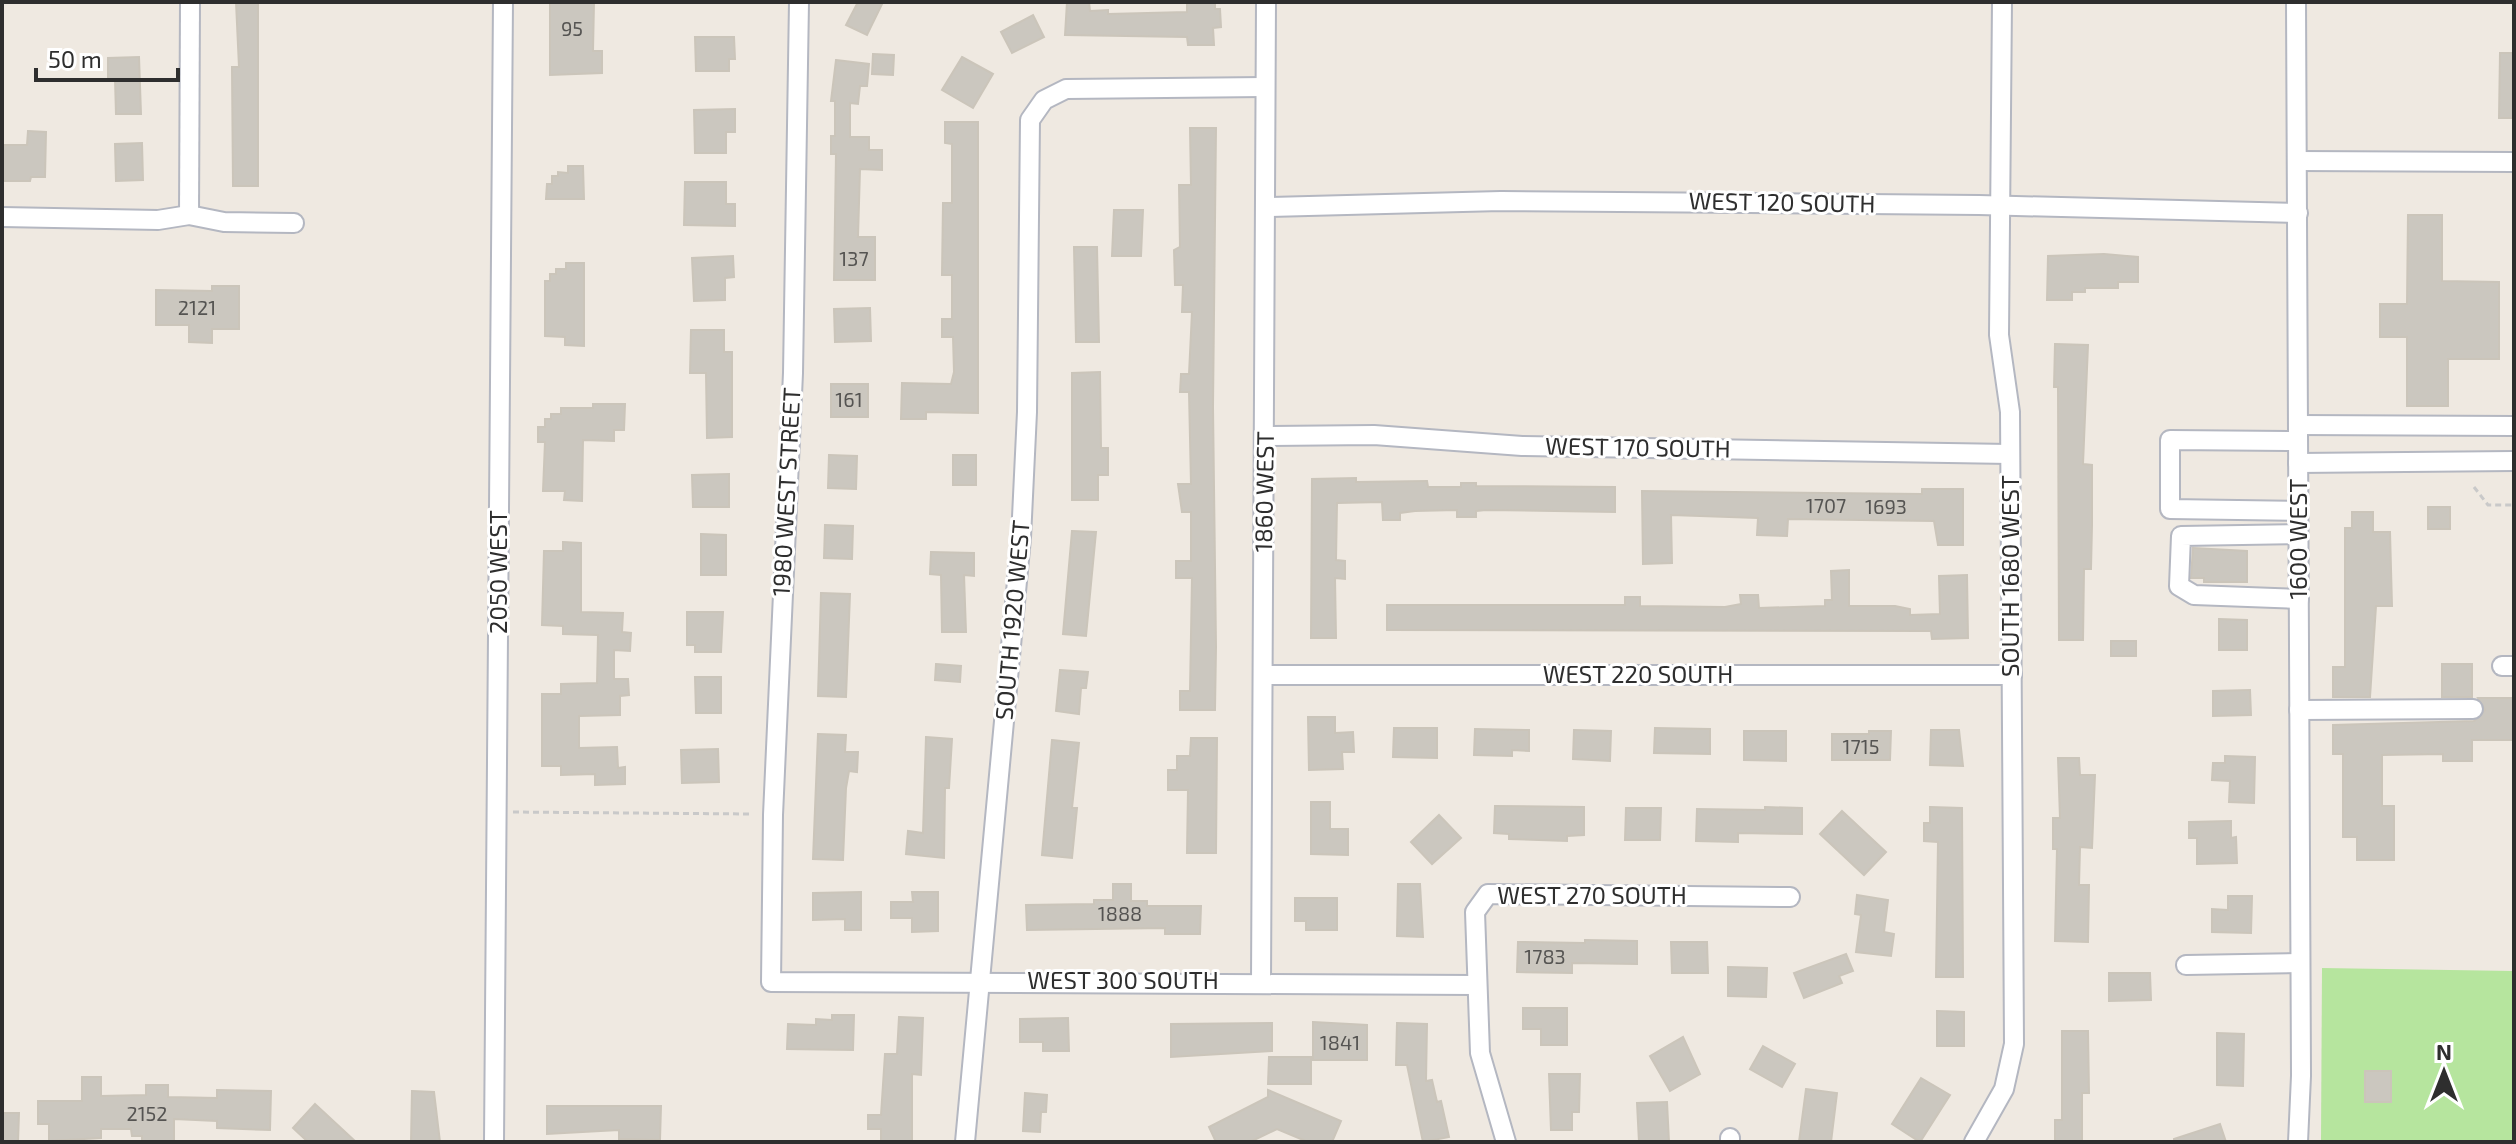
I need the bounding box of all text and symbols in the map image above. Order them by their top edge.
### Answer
house number: 95 [561,16,583,40]
scale bar [36,32,178,82]
text: 50 m [48,44,102,73]
street label: WEST 120 SOUTH [1688,185,1876,218]
house number: 137 [839,246,869,270]
house number: 2121 [178,295,216,319]
street label: 1980 WEST STREET [766,387,805,597]
house number: 161 [835,387,863,411]
street label: WEST 170 SOUTH [1545,430,1731,463]
street label: 1860 WEST [1248,431,1279,553]
street label: SOUTH 1680 WEST [1995,475,2024,677]
street label: 1600 WEST [2283,479,2312,599]
house number: 1707 [1806,493,1846,517]
house number: 1693 [1865,494,1907,518]
street label: 2050 WEST [483,510,512,634]
street label: SOUTH 1920 WEST [988,519,1035,721]
street label: WEST 220 SOUTH [1543,659,1733,688]
house number: 1715 [1843,734,1879,758]
street label: WEST 270 SOUTH [1497,880,1687,909]
house number: 1888 [1098,901,1142,925]
house number: 1783 [1524,944,1566,968]
street label: WEST 300 SOUTH [1027,965,1219,994]
house number: 1841 [1320,1030,1360,1054]
north arrow [2404,1032,2484,1112]
text: N [2436,1038,2452,1064]
house number: 2152 [126,1101,168,1125]

